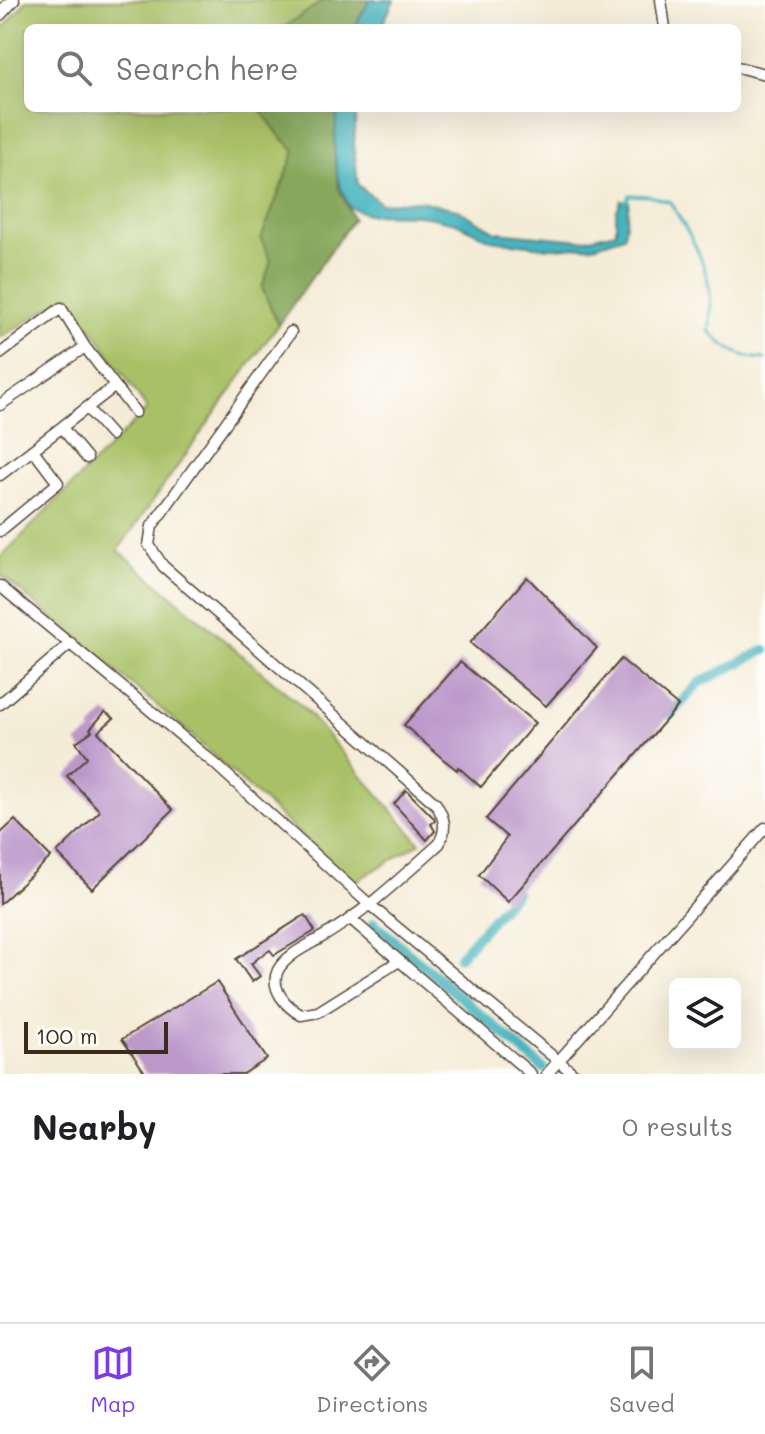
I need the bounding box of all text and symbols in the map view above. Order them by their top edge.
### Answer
search box [24,24,741,112]
icon: search [52,46,96,90]
text: Search here [116,48,299,88]
map controls [669,978,741,1050]
button: layers [669,978,741,1050]
scale bar [24,1018,168,1054]
text: 100 m [36,1021,98,1050]
text: Nearby [32,1104,157,1149]
text: 0 results [622,1109,733,1143]
tab: Map [91,1341,135,1418]
tab: Directions [316,1341,428,1418]
tab: Saved [609,1341,674,1418]

